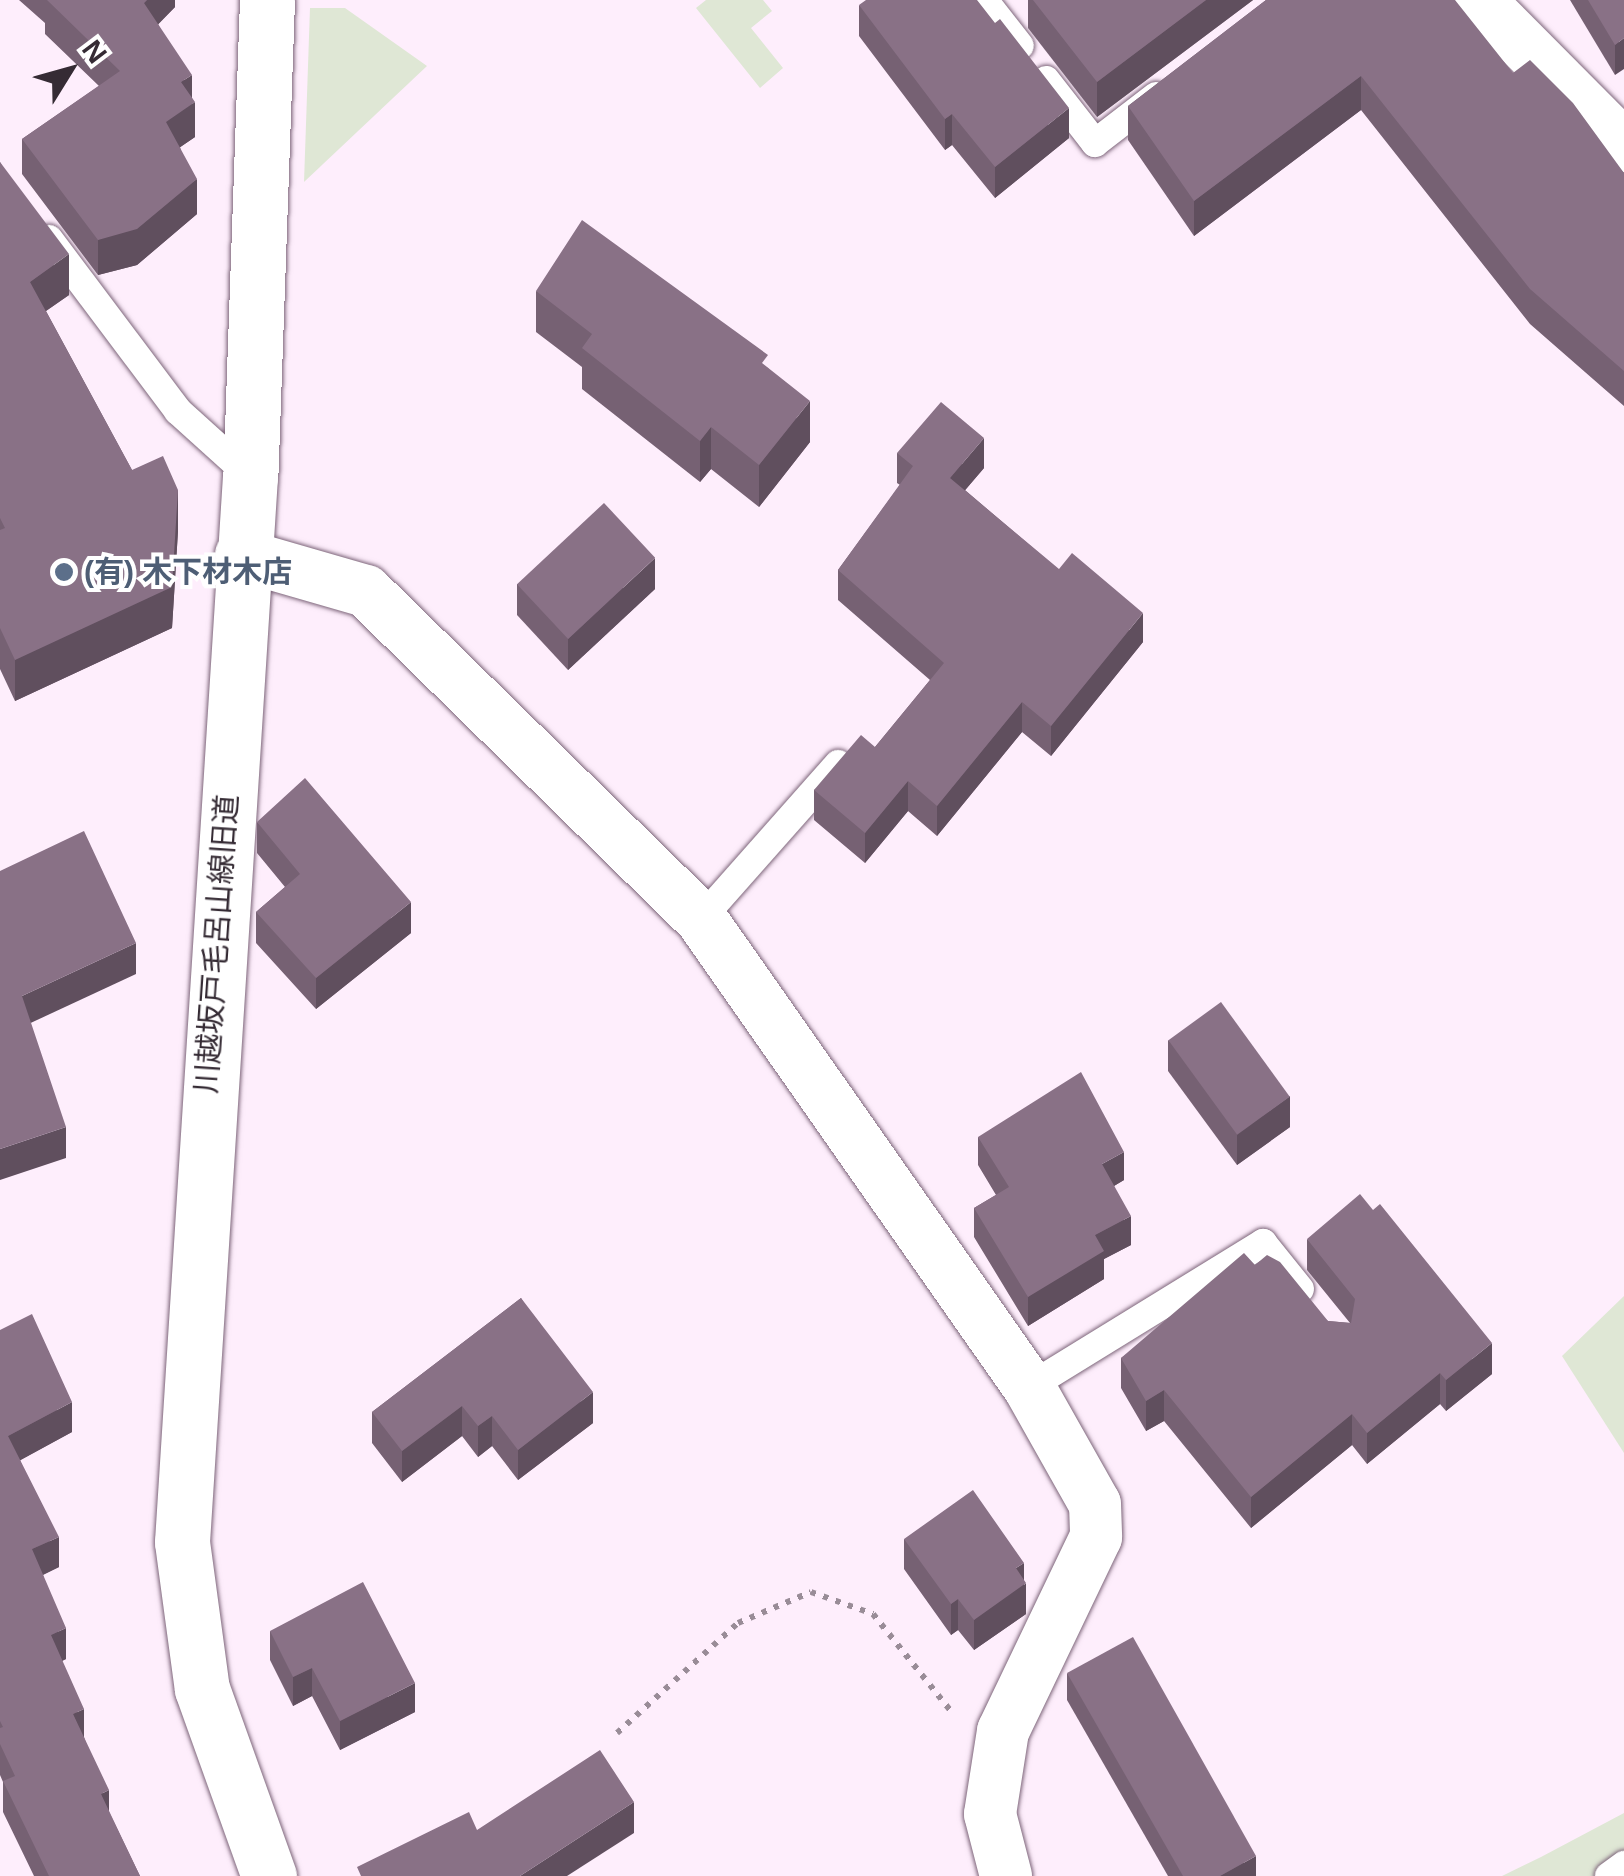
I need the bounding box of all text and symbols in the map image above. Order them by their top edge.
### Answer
north arrow [20,20,120,120]
text: N [76,34,113,69]
place label: (有) 木下材木店 [84,554,292,590]
marker: (有) 木下材木店 [53,561,75,583]
street label: 川越坂戸毛呂山線旧道 [189,793,245,1095]

